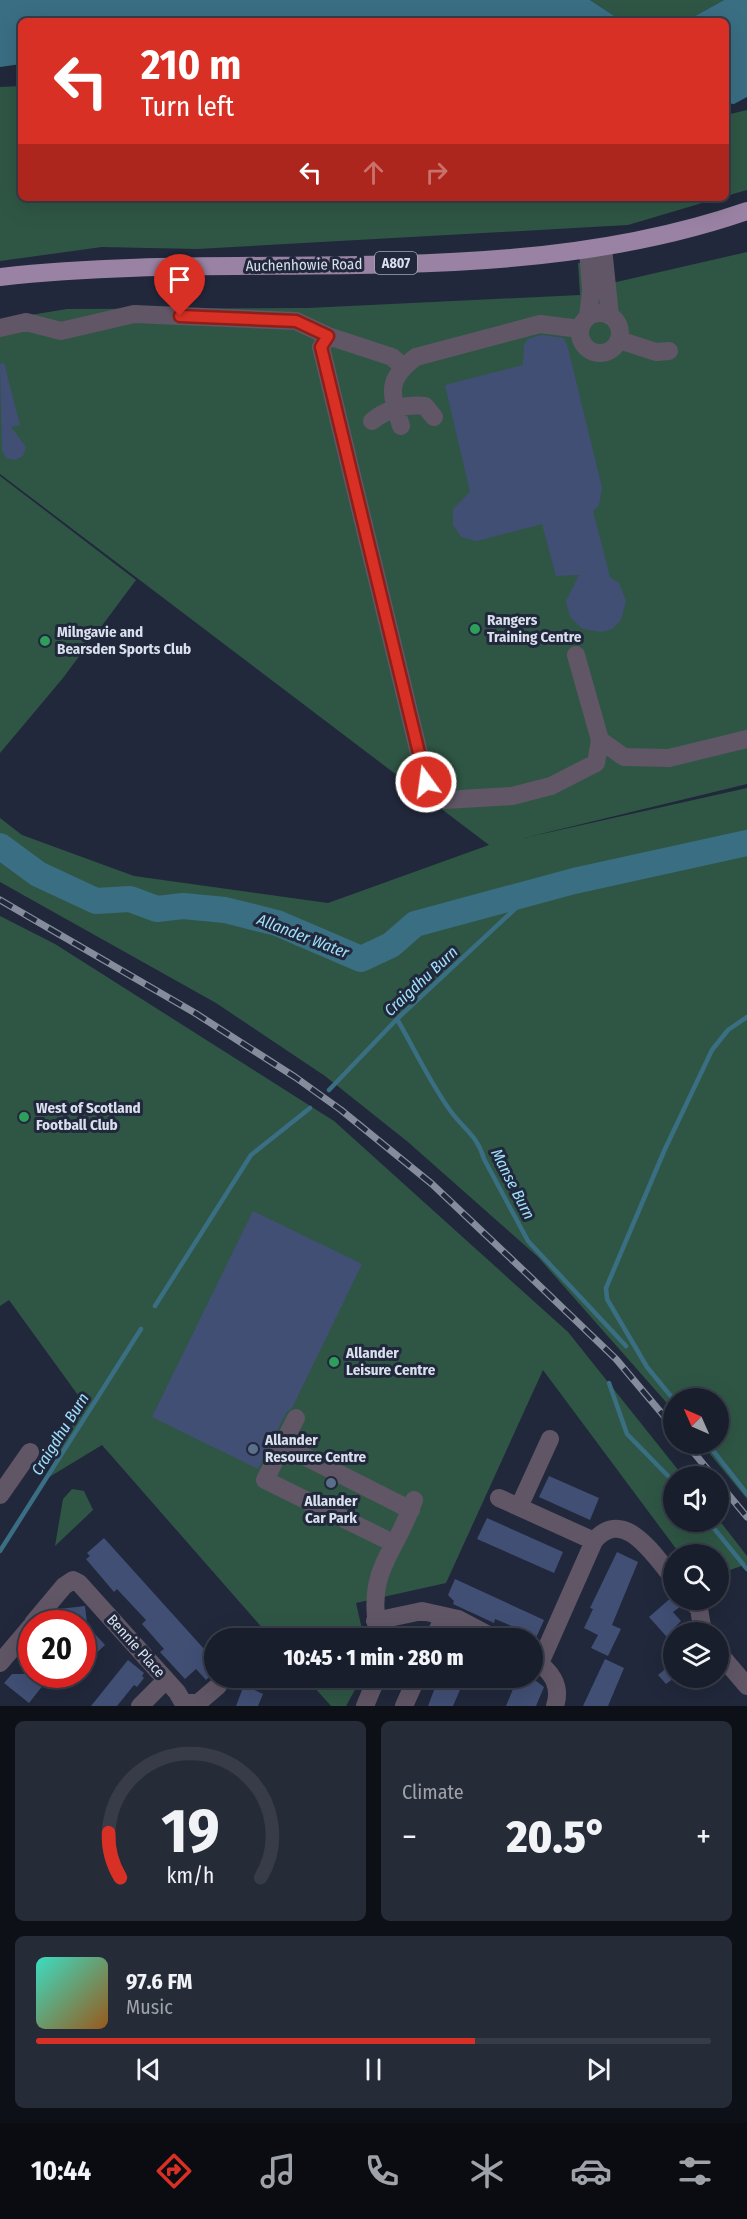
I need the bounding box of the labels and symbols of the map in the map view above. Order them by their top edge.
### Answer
road number: A807 [375,252,417,274]
pin [154,254,205,316]
street label: Auchenhowie Road [245,255,363,275]
place label: Rangers Training Centre [487,611,582,646]
marker: Rangers Training Centre [468,622,482,636]
place label: Milngavie and Bearsden Sports Club [57,623,191,658]
marker: Milngavie and Bearsden Sports Club [38,634,52,648]
position arrow [394,750,458,814]
water label: Allander Water [254,909,352,962]
water label: Craigdhu Burn [380,942,462,1020]
place label: West of Scotland Football Club [36,1099,141,1134]
marker: West of Scotland Football Club [17,1110,31,1124]
water label: Manse Burn [487,1145,539,1223]
place label: Allander Leisure Centre [345,1344,436,1379]
marker: Allander Leisure Centre [327,1355,341,1369]
north arrow [663,1388,729,1454]
water label: Craigdhu Burn [27,1389,93,1479]
place label: Allander Resource Centre [264,1431,367,1466]
marker: Allander Resource Centre [246,1442,260,1456]
marker: Allander Car Park [324,1476,338,1490]
place label: Allander Car Park [304,1492,358,1527]
speed limit sign: 20 [18,1610,96,1688]
street label: Bennie Place [103,1611,169,1681]

